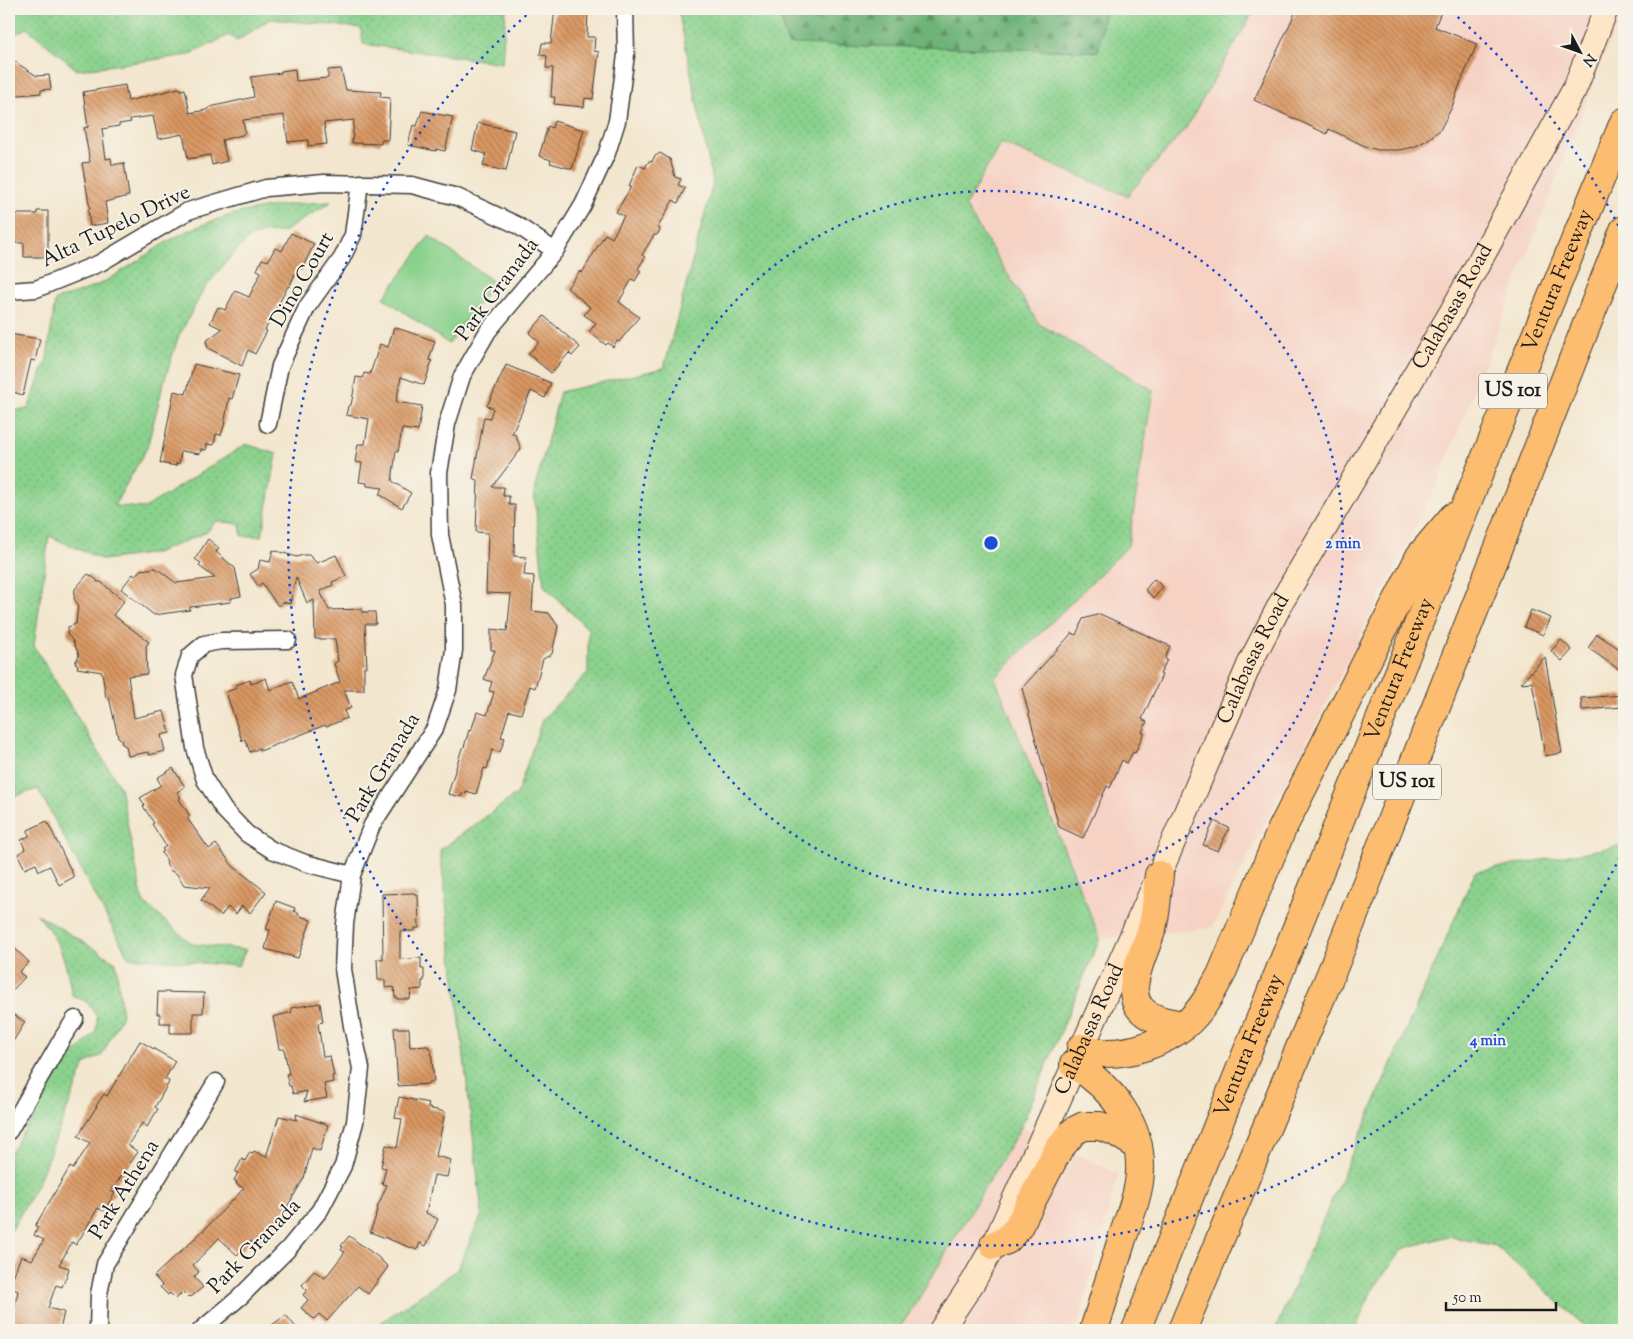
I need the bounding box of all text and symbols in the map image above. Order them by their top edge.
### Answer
north arrow [1556,28,1606,78]
text: N [1577,48,1600,70]
street label: Alta Tupelo Drive [36,178,196,276]
street label: Ventura Freeway [1516,204,1602,357]
street label: Dino Court [264,227,342,333]
street label: Park Granada [449,232,547,348]
street label: Calabasas Road [1406,238,1501,376]
road number: US 101 [1479,374,1547,408]
centre of rings [982,534,1000,552]
text: 2 min [1325,534,1361,555]
street label: Calabasas Road [1210,589,1298,729]
street label: Ventura Freeway [1358,593,1442,746]
street label: Park Granada [340,707,429,828]
road number: US 101 [1373,764,1441,800]
street label: Calabasas Road [1048,959,1132,1100]
street label: Ventura Freeway [1207,969,1292,1122]
text: 4 min [1469,1031,1506,1052]
street label: Park Athena [82,1134,168,1246]
street label: Park Granada [202,1192,309,1302]
scale bar [1446,1279,1556,1311]
text: 50 m [1452,1288,1482,1309]

